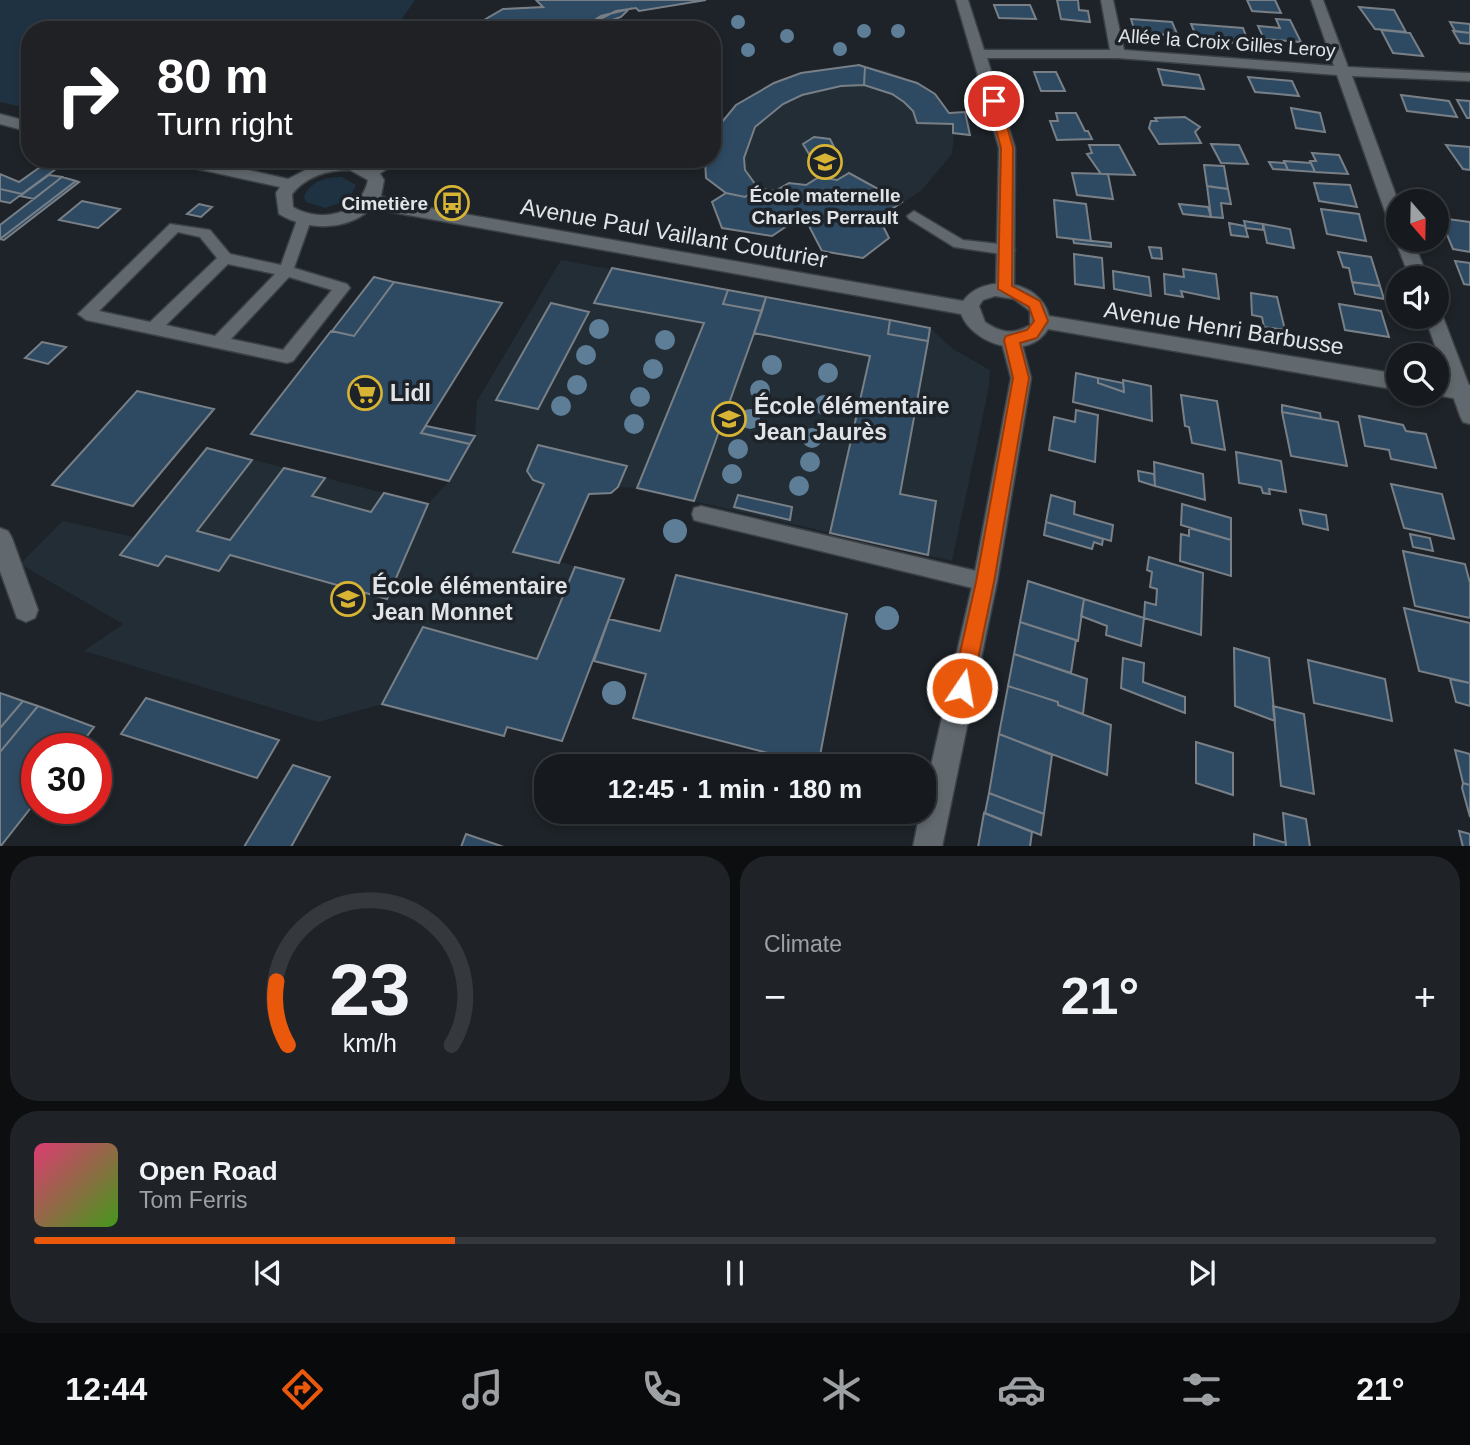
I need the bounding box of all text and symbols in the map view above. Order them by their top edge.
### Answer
street label: Allée la Croix Gilles Leroy [1118,25,1337,61]
icon: right [42,49,133,140]
text: 80 m [157,49,269,103]
pin [964,71,1024,131]
icon: arrive [975,82,1013,120]
text: Turn right [157,106,293,142]
school or university icon: École maternelle Charles Perrault [806,143,844,181]
bus stop icon: Cimetière [433,184,471,222]
place label: École maternelle Charles Perrault [749,185,901,228]
north arrow [1386,189,1449,252]
map controls [1386,189,1449,406]
place label: Cimetière [341,193,428,214]
street label: Avenue Paul Vaillant Couturier [519,193,830,273]
button: sound [1386,266,1449,329]
street label: Avenue Henri Barbusse [1102,296,1346,360]
button: search [1386,343,1449,406]
supermarket icon: Lidl [346,374,384,412]
place label: Lidl [390,380,431,406]
place label: École élémentaire Jean Jaurès [754,392,950,445]
school or university icon: École élémentaire Jean Jaurès [710,400,748,438]
place label: École élémentaire Jean Monnet [372,572,568,625]
school or university icon: École élémentaire Jean Monnet [329,580,367,618]
position arrow [925,651,999,725]
speed limit sign: 30 [21,733,112,824]
text: 12:45 · 1 min · 180 m [608,774,862,804]
text: Climate [764,931,842,957]
text: 23 [330,949,410,1030]
text: 21° [1061,967,1139,1025]
text: − [764,976,786,1018]
text: + [1414,976,1436,1018]
text: km/h [343,1028,397,1056]
text: Open Road [139,1156,278,1186]
text: Tom Ferris [139,1187,248,1213]
icon: previous [249,1254,287,1292]
icon: pause [716,1254,754,1292]
icon: next [1183,1254,1221,1292]
icon: directions [278,1365,327,1414]
icon: music [458,1365,507,1414]
icon: phone [637,1365,686,1414]
icon: climate [817,1365,866,1414]
icon: car [997,1365,1046,1414]
icon: filters [1177,1365,1226,1414]
text: 12:44 [65,1371,147,1407]
text: 21° [1356,1371,1405,1407]

